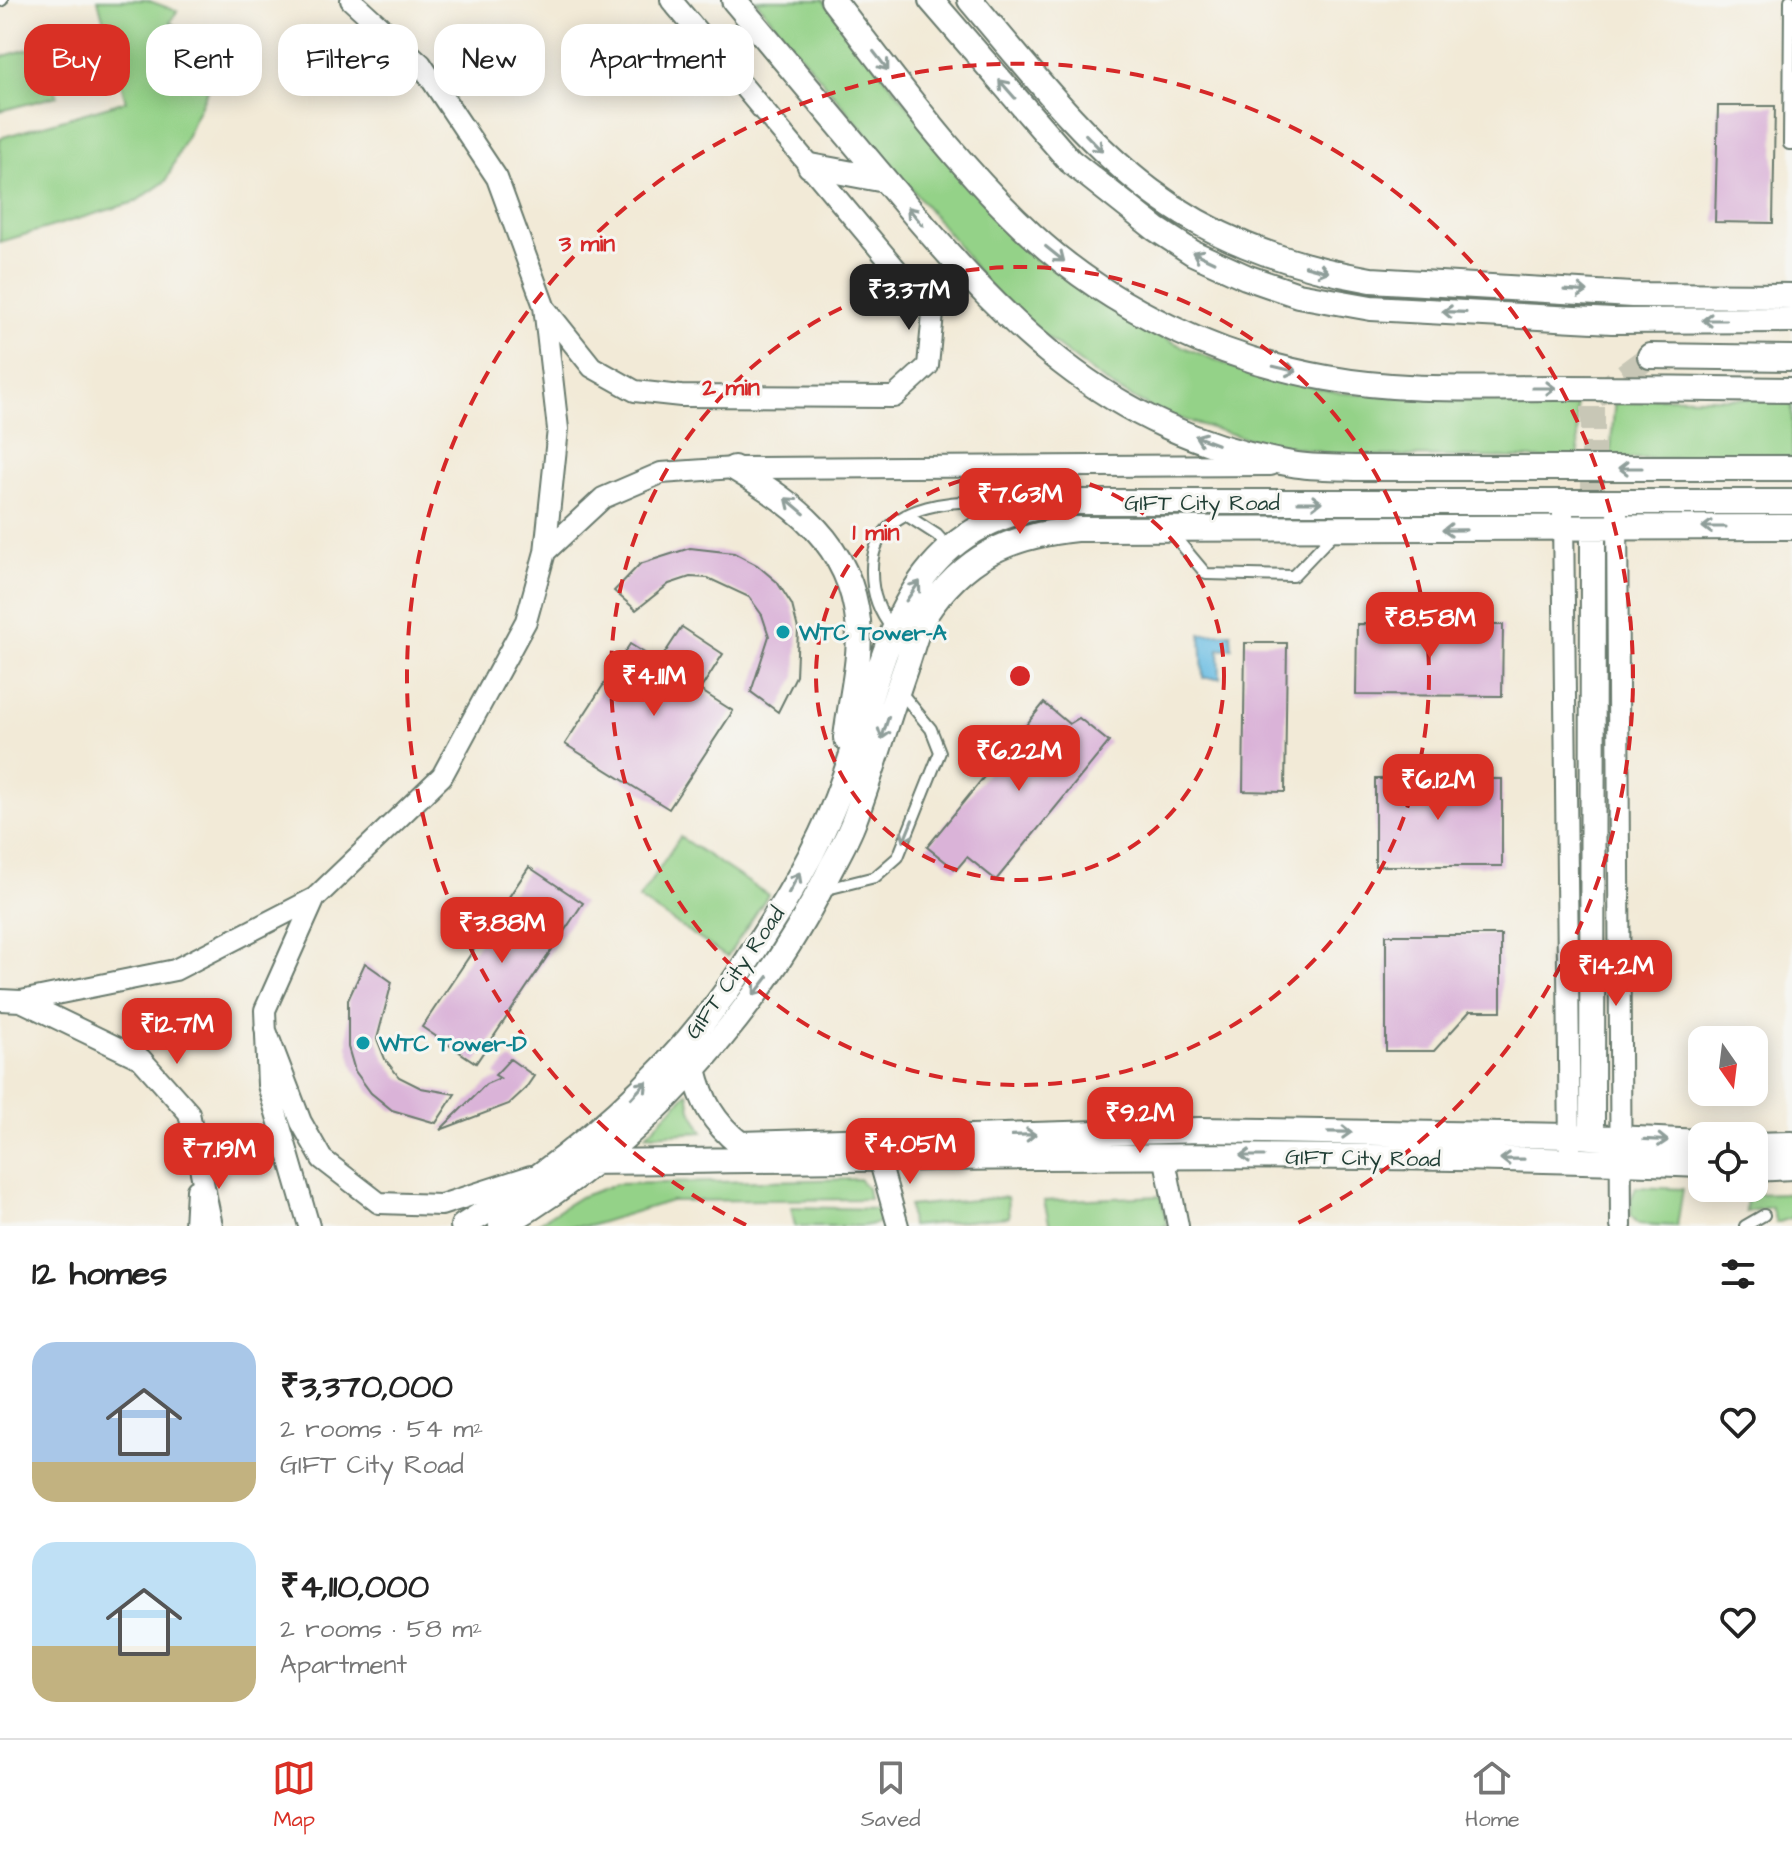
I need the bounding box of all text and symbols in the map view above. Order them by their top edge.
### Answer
chip: Buy [24,24,130,96]
chip: Rent [146,24,262,96]
chip: Filters [278,24,418,96]
chip: New [434,24,545,96]
chip: Apartment [561,24,754,96]
one-way arrow [872,50,890,71]
one-way arrow [998,80,1016,100]
one-way arrow [1085,133,1103,153]
one-way arrow [906,207,924,227]
text: 3 min [558,227,615,261]
one-way arrow [1044,245,1065,262]
one-way arrow [1191,249,1215,264]
one-way arrow [1304,263,1330,278]
pin: ₹3.37M [844,264,974,332]
text: ₹3.37M [868,272,950,308]
one-way arrow [1562,284,1589,299]
one-way arrow [1441,305,1468,320]
one-way arrow [1701,312,1728,328]
one-way arrow [1272,362,1298,377]
text: 2 min [701,371,760,405]
one-way arrow [1530,380,1557,396]
one-way arrow [1194,432,1219,446]
one-way arrow [1617,460,1644,476]
pin: ₹7.63M [955,468,1085,536]
text: ₹7.63M [977,476,1063,512]
street label: GIFT City Road [1124,488,1280,520]
one-way arrow [1296,494,1323,510]
one-way arrow [785,497,806,515]
text: 1 min [853,516,900,550]
one-way arrow [1701,519,1728,535]
one-way arrow [1441,522,1468,538]
one-way arrow [905,581,921,603]
pin: ₹8.58M [1365,592,1495,660]
text: ₹8.58M [1384,600,1476,636]
place label: WTC Tower-A [798,618,948,649]
marker: WTC Tower-A [774,623,792,641]
pin: ₹4.11M [589,650,719,718]
text: ₹4.11M [622,658,686,694]
centre of rings [1006,662,1034,690]
one-way arrow [877,715,892,740]
pin: ₹6.22M [954,725,1084,793]
text: ₹6.22M [976,733,1062,769]
pin: ₹6.12M [1373,754,1503,822]
text: ₹6.12M [1401,762,1475,798]
one-way arrow [900,818,915,843]
one-way arrow [786,872,802,895]
pin: ₹3.88M [437,897,567,965]
street label: GIFT City Road [678,900,793,1046]
text: ₹3.88M [459,905,545,941]
pin: ₹14.2M [1551,940,1681,1008]
text: ₹14.2M [1578,948,1654,984]
one-way arrow [753,975,770,996]
pin: ₹12.7M [112,998,242,1066]
text: ₹12.7M [140,1006,214,1042]
north arrow [1688,1026,1768,1106]
map controls [1688,1026,1768,1202]
place label: WTC Tower-D [378,1029,528,1060]
marker: WTC Tower-D [354,1034,372,1052]
one-way arrow [629,1080,648,1100]
pin: ₹9.2M [1084,1087,1196,1155]
text: ₹9.2M [1105,1095,1175,1131]
pin: ₹4.05M [845,1118,975,1186]
button: locate [1688,1122,1768,1202]
pin: ₹7.19M [154,1123,284,1191]
one-way arrow [1326,1124,1353,1140]
text: ₹4.05M [864,1126,956,1162]
one-way arrow [1010,1128,1037,1143]
text: ₹7.19M [182,1131,256,1167]
one-way arrow [1642,1133,1669,1148]
street label: GIFT City Road [1285,1142,1441,1176]
one-way arrow [1239,1148,1266,1163]
one-way arrow [1499,1151,1526,1166]
text: 12 homes [32,1250,167,1298]
icon: filters [1716,1252,1760,1296]
text: ₹3,370,000 [280,1363,453,1411]
icon: home [96,1374,192,1470]
icon: heart [1716,1400,1760,1444]
text: 2 rooms · 54 m² [280,1411,483,1447]
text: GIFT City Road [280,1447,464,1483]
text: ₹4,110,000 [280,1563,429,1611]
icon: home [96,1574,192,1670]
icon: heart [1716,1600,1760,1644]
text: 2 rooms · 58 m² [280,1611,482,1647]
text: Apartment [280,1647,407,1683]
tab: Map [272,1756,316,1835]
tab: Saved [861,1756,921,1835]
tab: Home [1465,1756,1520,1835]

